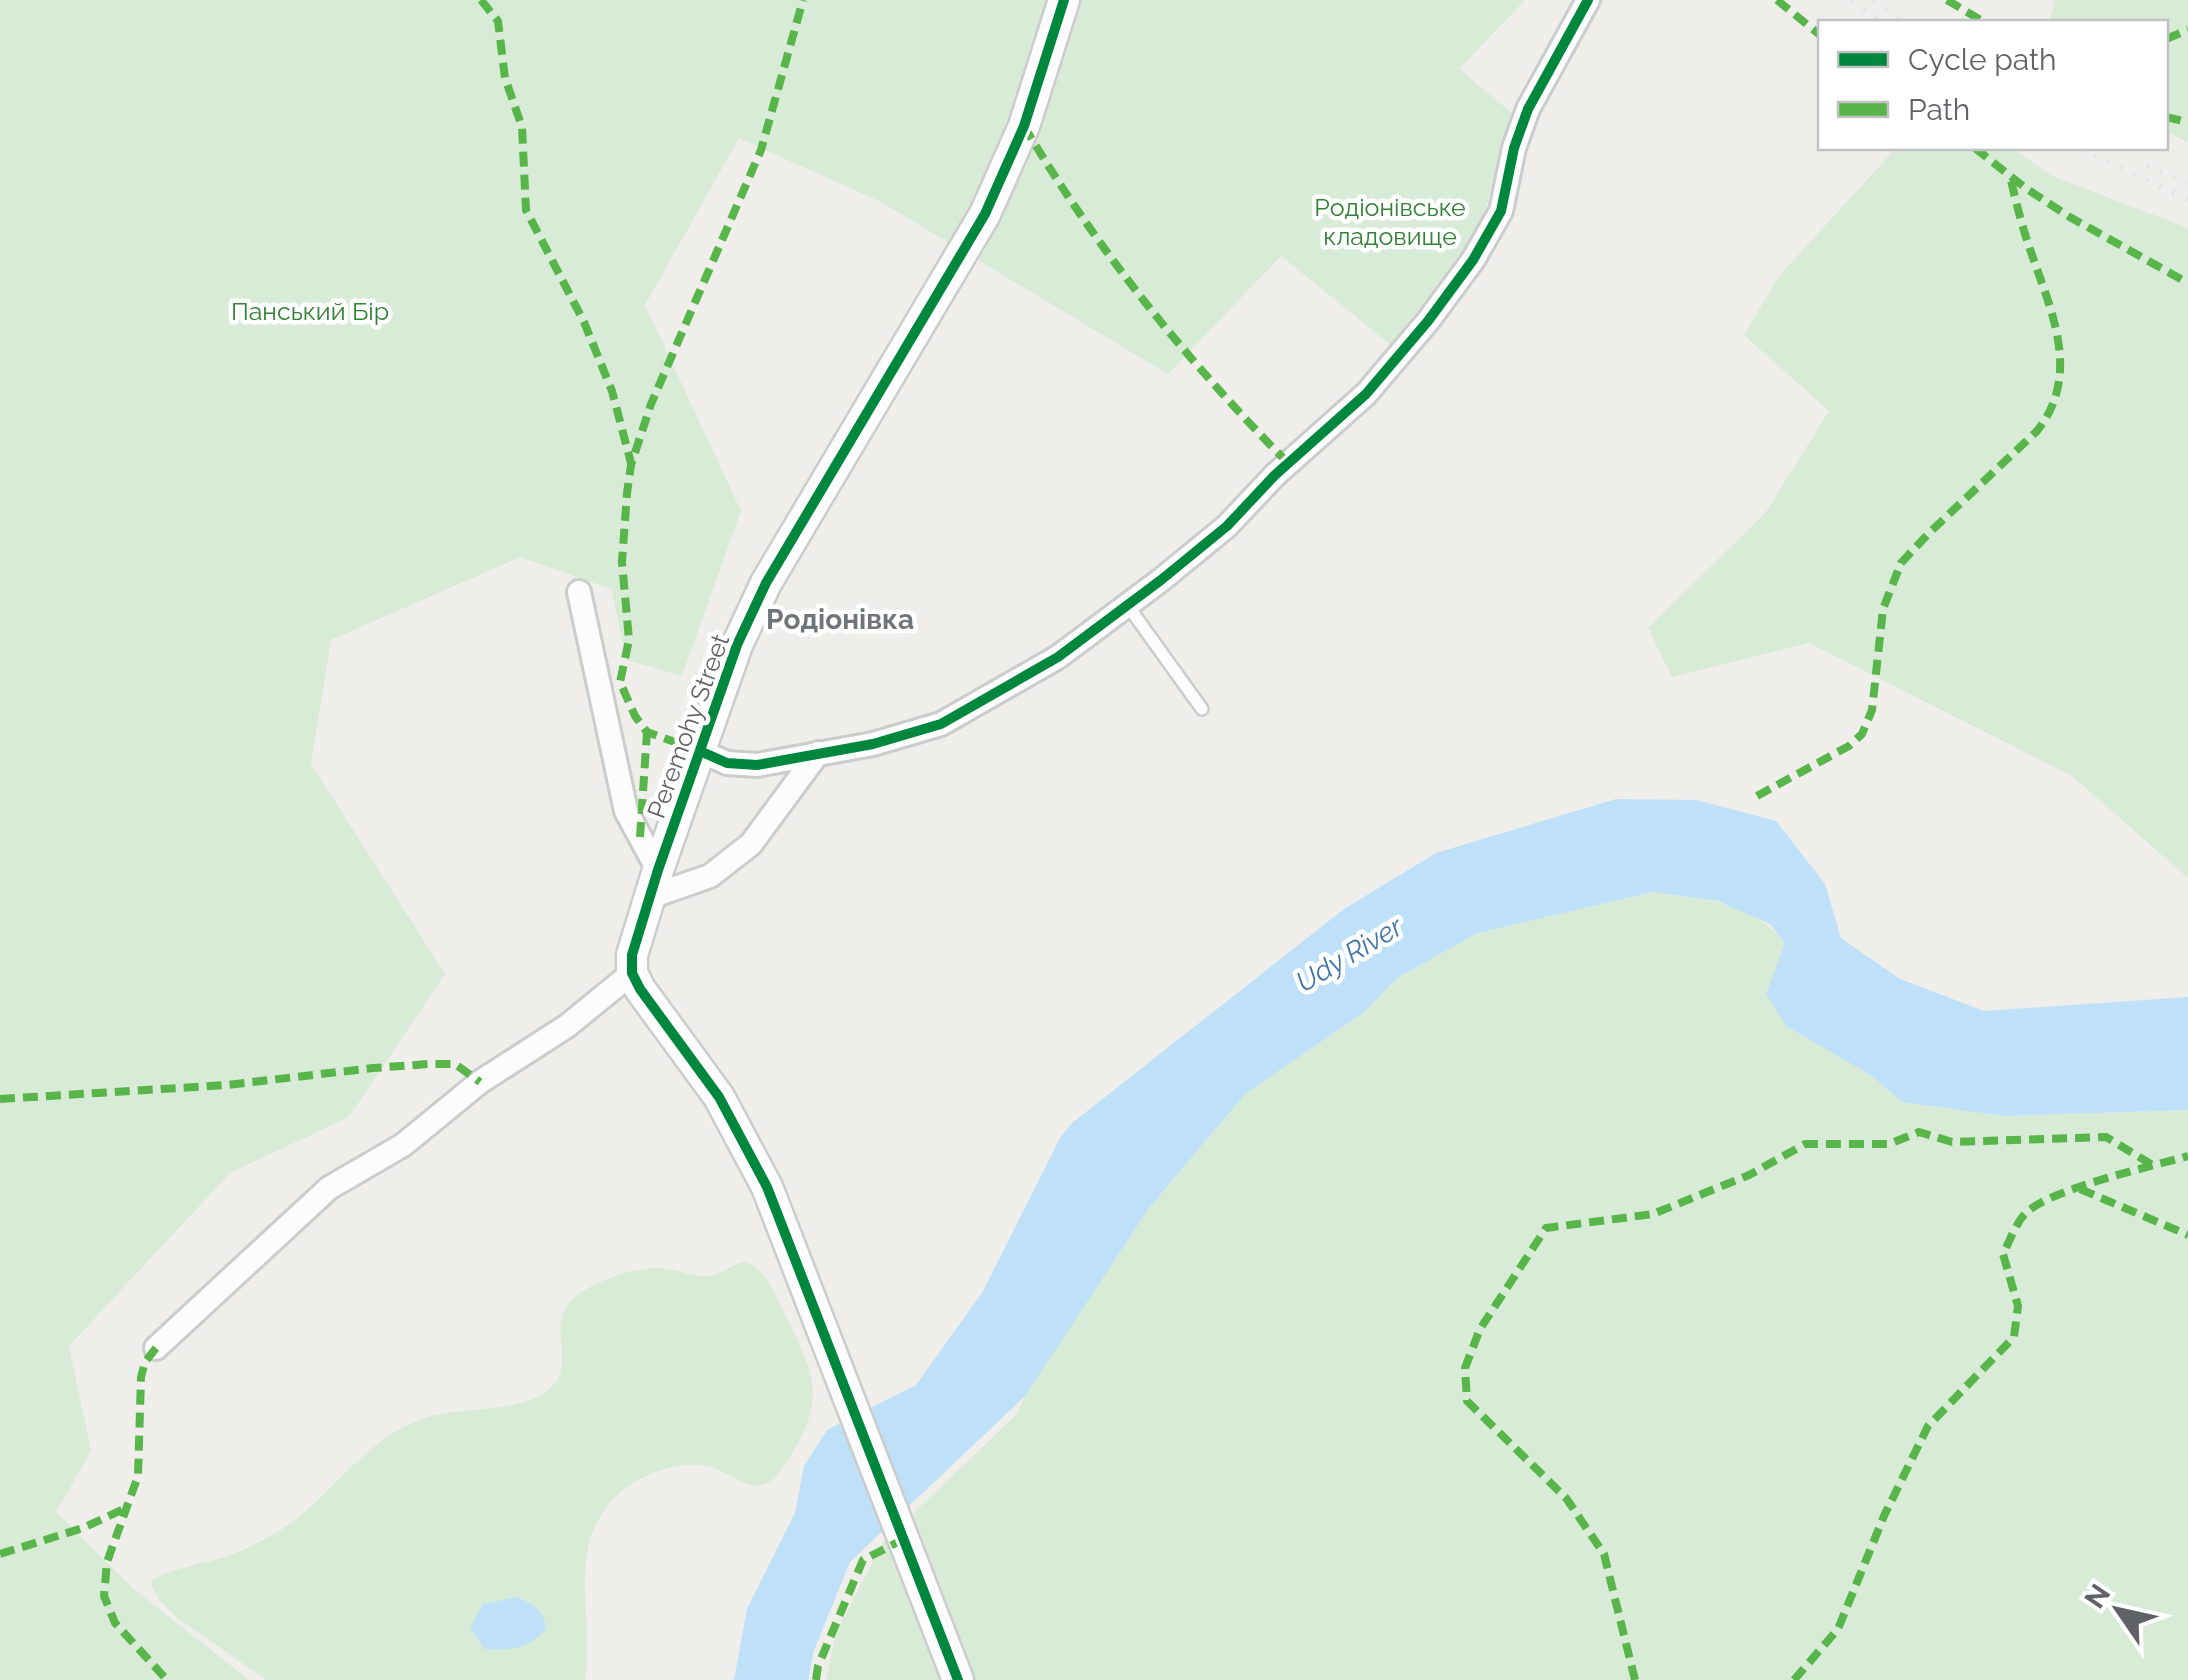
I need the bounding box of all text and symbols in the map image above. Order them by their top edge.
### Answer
legend [1818,20,2168,150]
text: Cycle path [1908,42,2056,77]
text: Path [1908,92,1970,127]
park label: Родіонівське кладовище [1314,192,1466,251]
park label: Панський Бір [231,296,389,326]
district label: Родіонівка [766,603,914,636]
street label: Peremohy Street [641,629,735,822]
water label: Udy River [1290,909,1410,999]
north arrow [2068,1560,2168,1660]
text: N [2078,1578,2117,1614]

